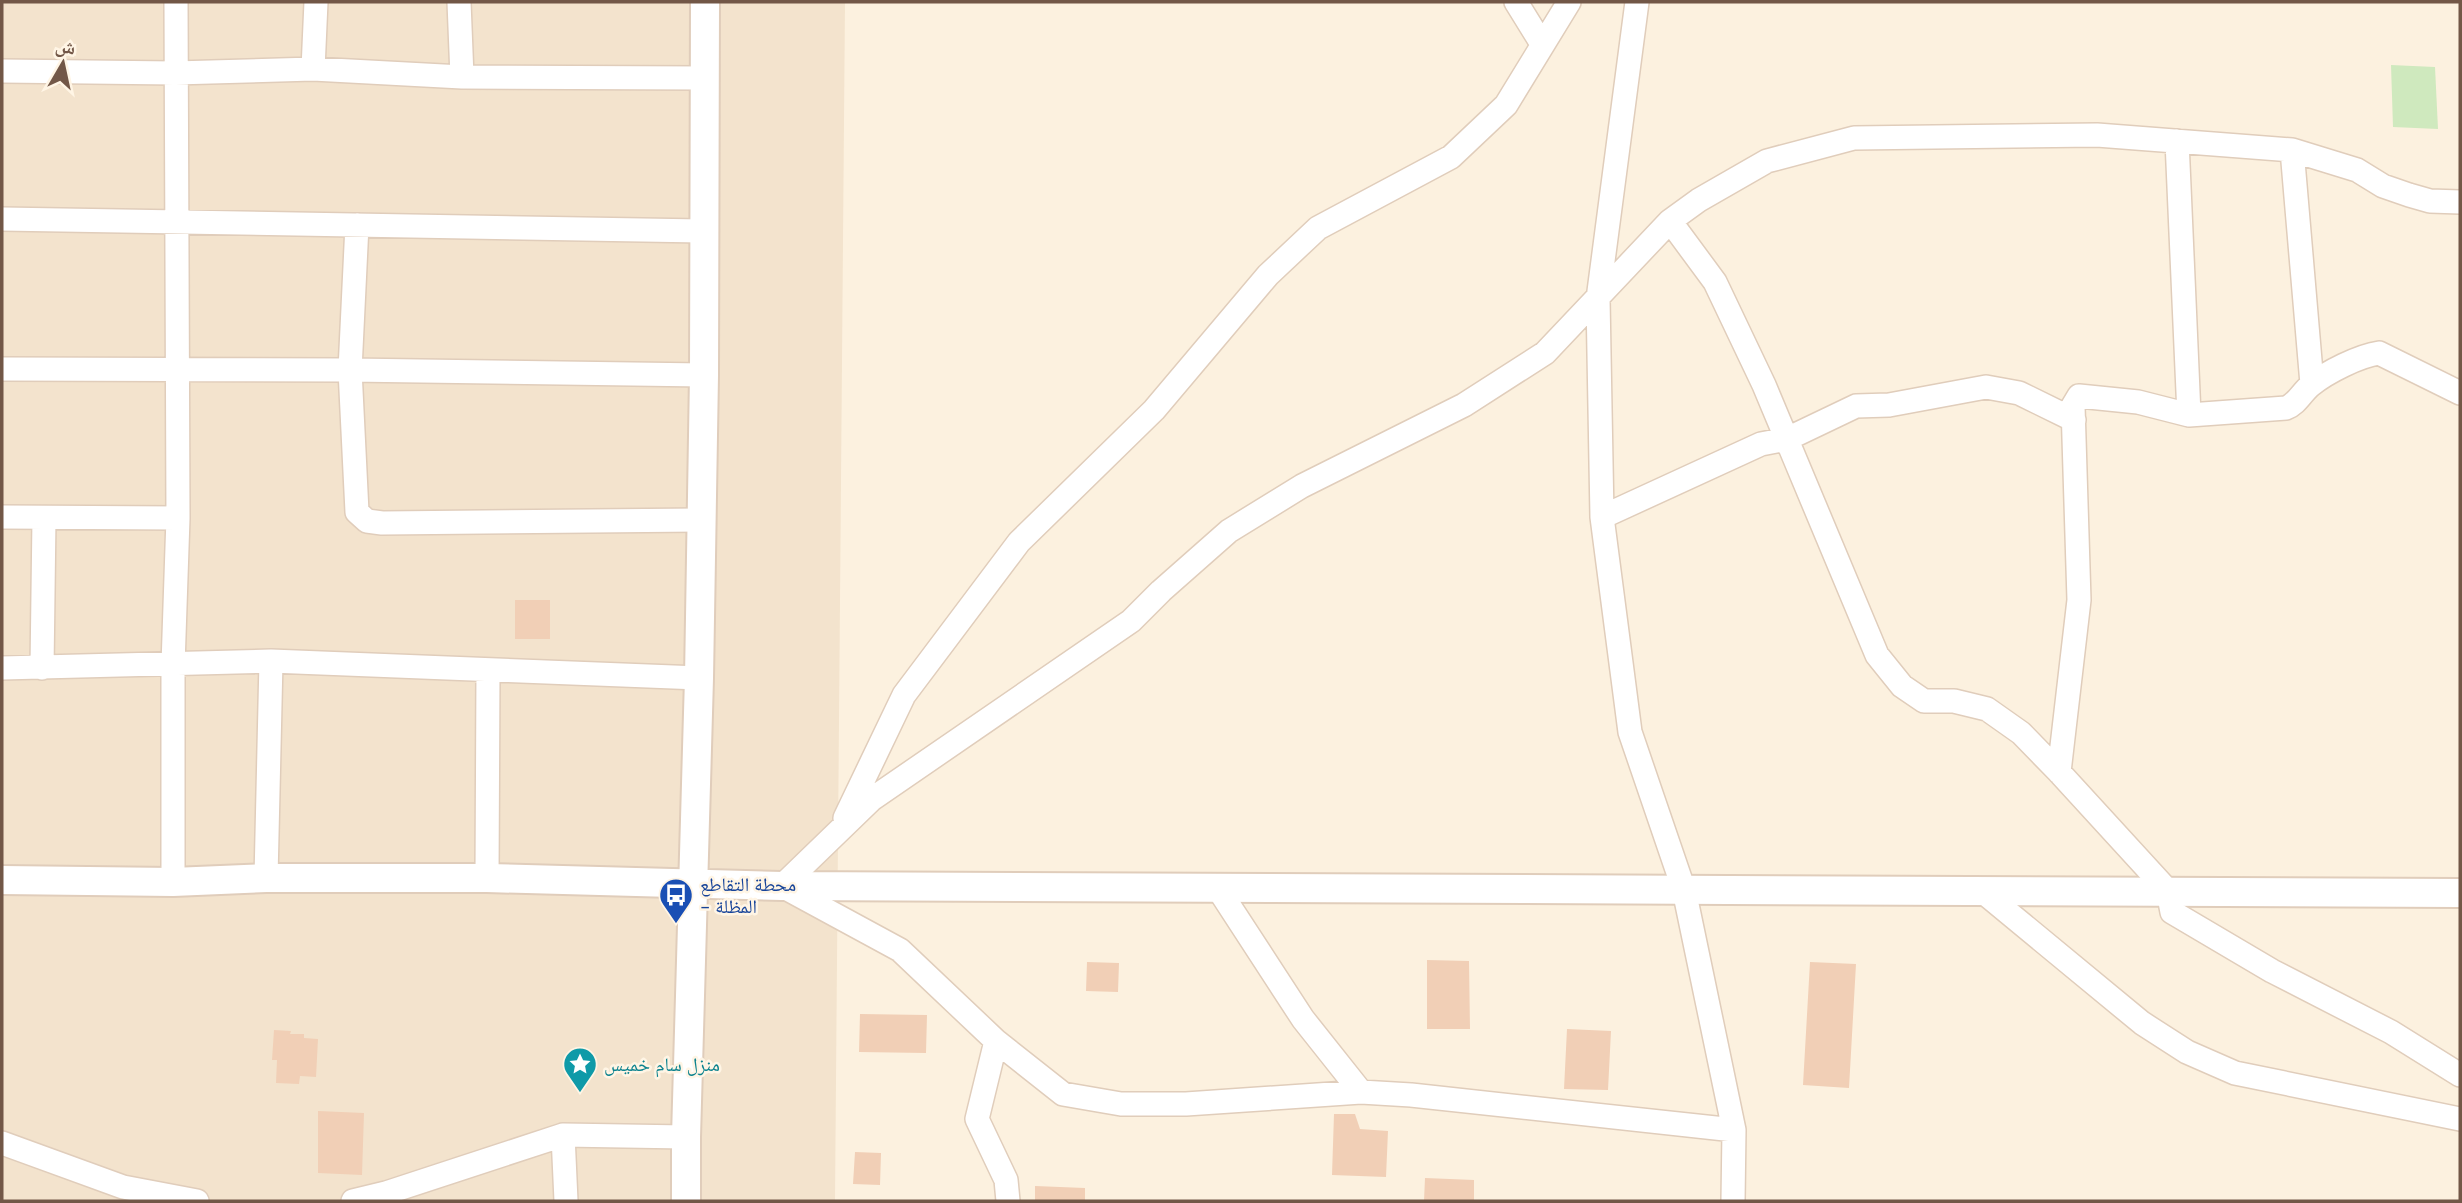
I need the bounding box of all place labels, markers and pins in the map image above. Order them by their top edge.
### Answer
place label: محطة التقاطع - المظلة [700,872,796,919]
bus stop icon: محطة التقاطع - المظلة [657,876,695,925]
place icon: منزل سام خميس [561,1045,599,1094]
place label: منزل سام خميس [604,1052,720,1078]

